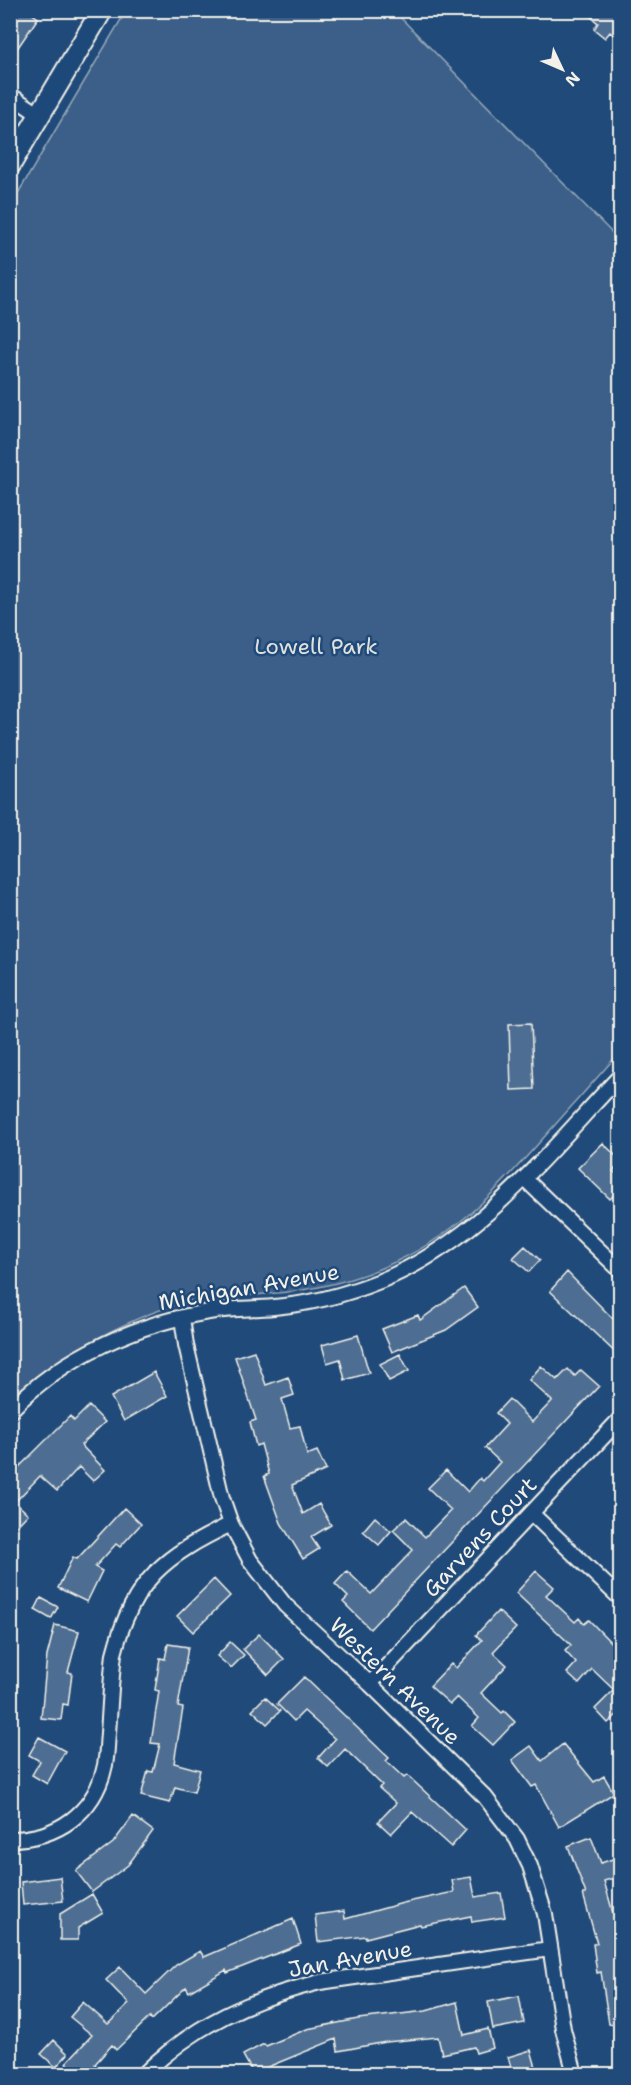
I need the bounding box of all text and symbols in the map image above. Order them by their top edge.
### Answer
north arrow [532,39,592,99]
text: N [560,67,584,91]
park label: Lowell Park [254,632,378,661]
street label: Michigan Avenue [157,1257,341,1317]
street label: Garvens Court [417,1471,543,1603]
street label: Western Avenue [323,1611,467,1751]
street label: Jan Avenue [286,1934,414,1984]

